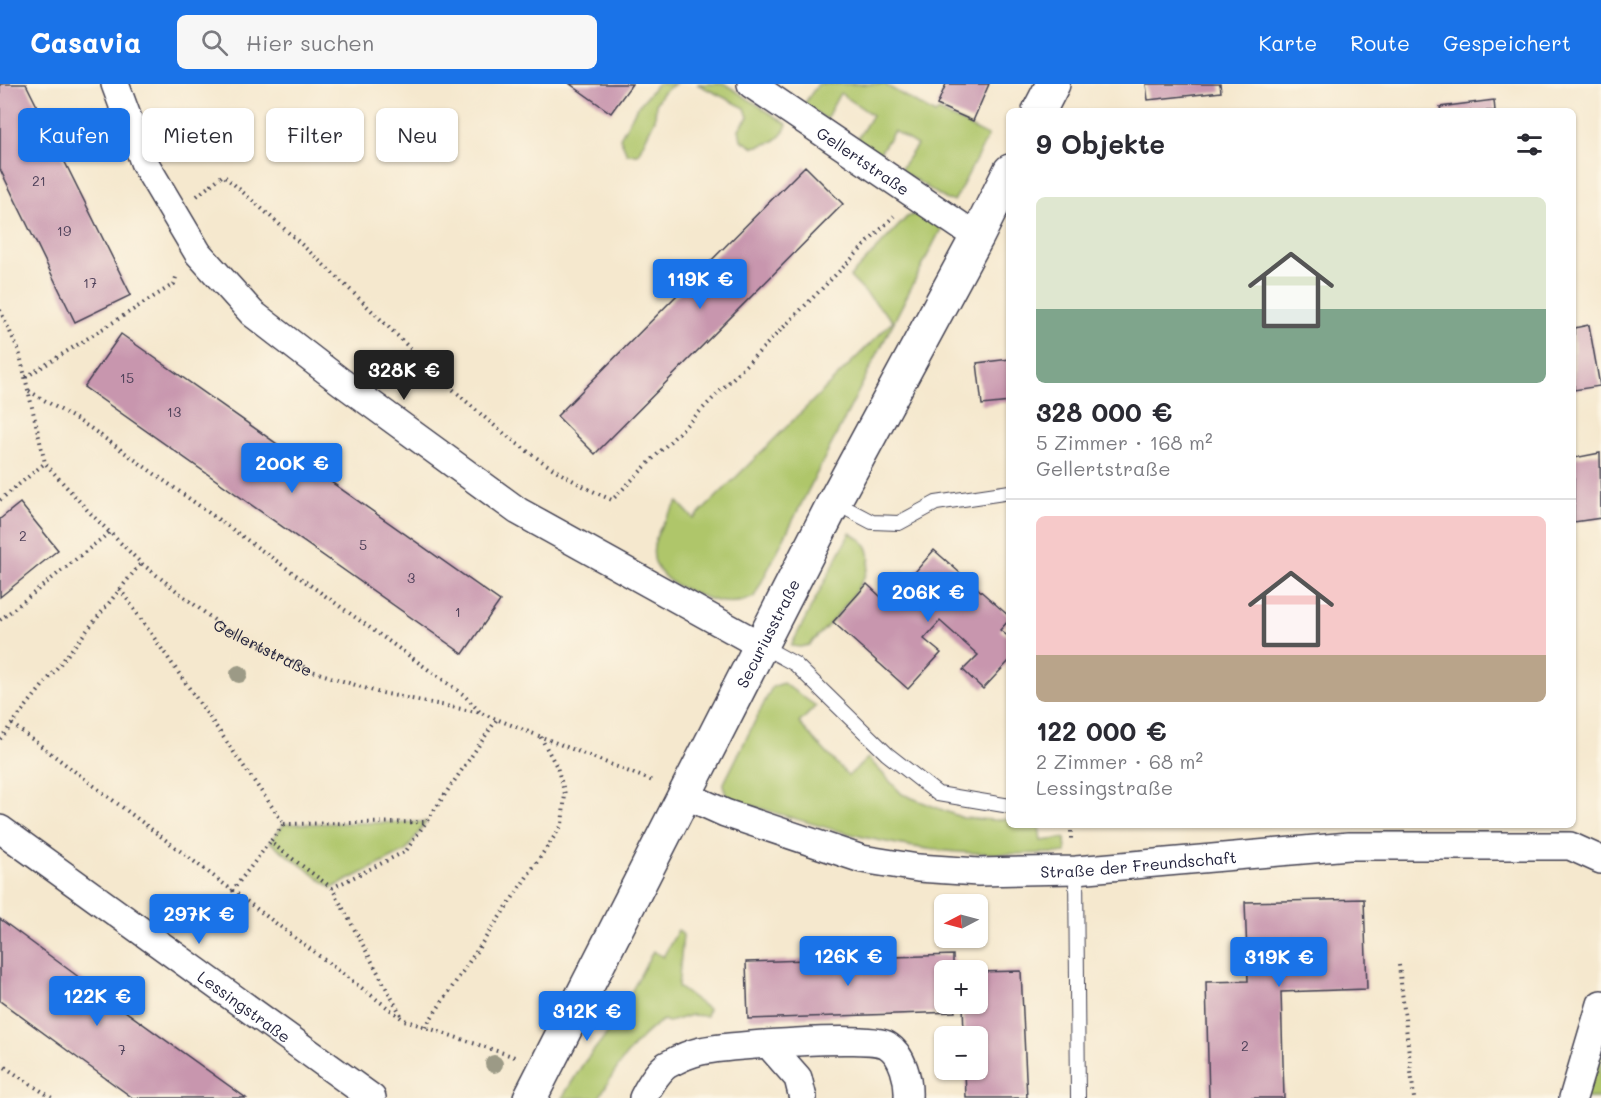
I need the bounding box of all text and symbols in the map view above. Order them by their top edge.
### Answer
search box [177,15,597,69]
text: Casavia [30,24,141,60]
icon: search [198,26,231,59]
text: Hier suchen [246,28,374,57]
text: Karte [1259,29,1317,56]
text: Route [1350,29,1410,56]
text: Gespeichert [1443,29,1571,56]
chip: Kaufen [18,108,130,162]
chip: Mieten [142,108,254,162]
chip: Filter [266,108,364,162]
chip: Neu [376,108,458,162]
street label: Gellertstraße [813,121,914,199]
text: 9 Objekte [1036,127,1165,161]
icon: filters [1513,128,1546,161]
house number: 21 [32,171,46,190]
house number: 19 [57,221,71,240]
icon: home [1237,236,1345,344]
pin: 119K € [651,259,749,310]
text: 119K € [667,265,733,291]
house number: 17 [83,273,97,292]
pin: 328K € [355,350,453,401]
text: 328K € [368,356,440,382]
house number: 15 [120,368,134,387]
text: 328 000 € [1036,395,1172,429]
house number: 13 [167,402,181,421]
text: 5 Zimmer · 168 m² [1036,429,1212,455]
pin: 200K € [243,443,341,494]
text: 200K € [255,449,329,475]
text: Gellertstraße [1036,455,1171,481]
house number: 2 [19,526,27,545]
house number: 5 [359,535,367,554]
icon: home [1237,555,1345,663]
house number: 3 [407,568,415,587]
pin: 206K € [879,572,977,623]
street label: Securiusstraße [731,575,804,691]
text: 206K € [892,578,964,604]
house number: 1 [455,602,461,621]
street label: Gellertstraße [210,613,316,680]
text: 122 000 € [1036,714,1167,748]
text: 2 Zimmer · 68 m² [1036,748,1203,774]
text: Lessingstraße [1036,774,1173,800]
street label: Straße der Freundschaft [1040,845,1237,881]
pin: 297K € [150,894,248,945]
north arrow [934,894,988,948]
map controls [934,894,988,1080]
text: 297K € [164,900,234,926]
pin: 126K € [799,936,897,987]
pin: 319K € [1230,937,1328,988]
text: 126K € [814,942,882,968]
text: 319K € [1244,943,1314,969]
button: + [934,960,988,1014]
street label: Lessingstraße [194,965,295,1047]
pin: 122K € [48,976,146,1027]
text: 122K € [63,982,131,1008]
pin: 312K € [538,991,636,1042]
text: 312K € [553,997,621,1023]
button: − [934,1026,988,1080]
house number: 2 [1241,1036,1249,1055]
house number: 7 [118,1040,126,1059]

